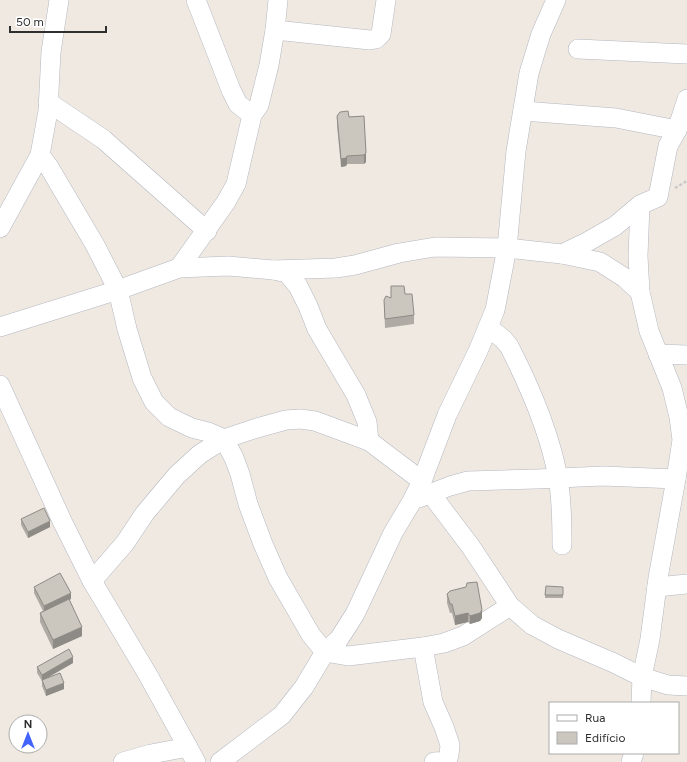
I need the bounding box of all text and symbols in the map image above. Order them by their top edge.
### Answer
scale bar [10,8,106,34]
text: 50 m [16,15,44,29]
legend [549,702,679,754]
text: Rua [585,711,605,725]
north arrow [8,714,48,754]
text: N [24,718,32,731]
text: Edifício [585,731,625,745]

